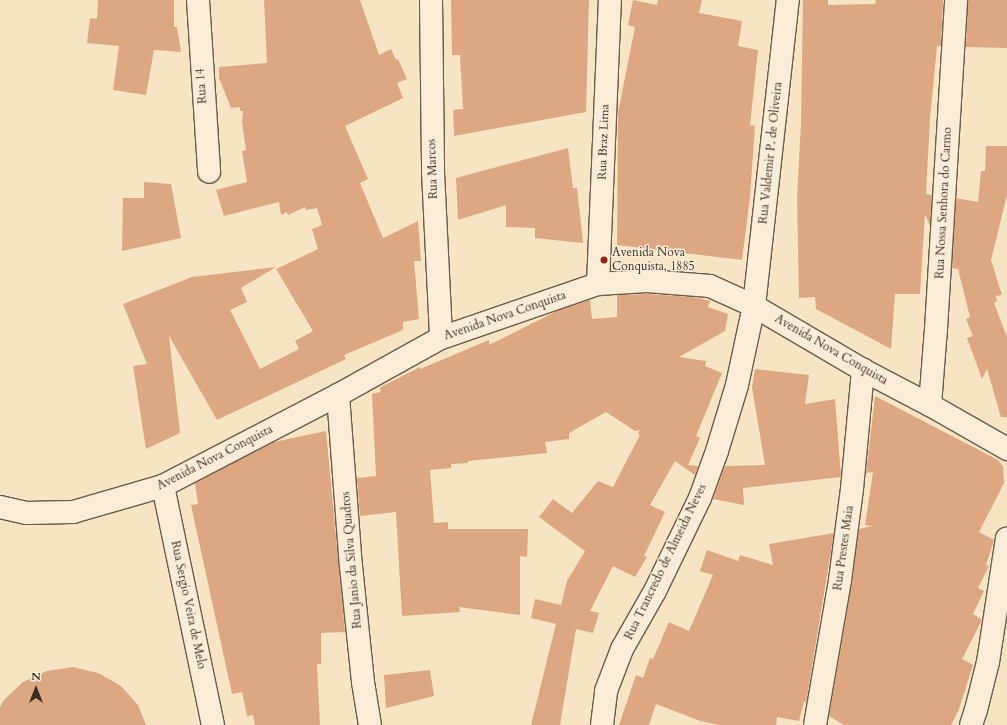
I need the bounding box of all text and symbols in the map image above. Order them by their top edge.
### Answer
street label: Rua 14 [194,68,210,104]
street label: Rua Valdemir P. de Oliveira [756,81,786,225]
street label: Rua Braz Lima [595,104,613,180]
street label: Rua Nossa Senhora do Carmo [933,127,955,279]
street label: Rua Marcos [425,139,441,199]
place label: Avenida Nova Conquista, 1885 [612,246,695,274]
marker: Avenida Nova Conquista, 1885 [599,255,609,265]
street label: Avenida Nova Conquista [442,288,568,344]
street label: Avenida Nova Conquista [772,312,890,388]
street label: Avenida Nova Conquista [155,423,275,493]
street label: Rua Trancredo de Almeida Neves [622,482,710,642]
street label: Rua Janio da Silva Quadros [339,491,365,629]
street label: Rua Prestes Maia [831,505,857,591]
street label: Rua Sergio Veira de Melo [167,540,209,670]
north arrow [16,669,56,709]
text: N [31,669,41,684]

